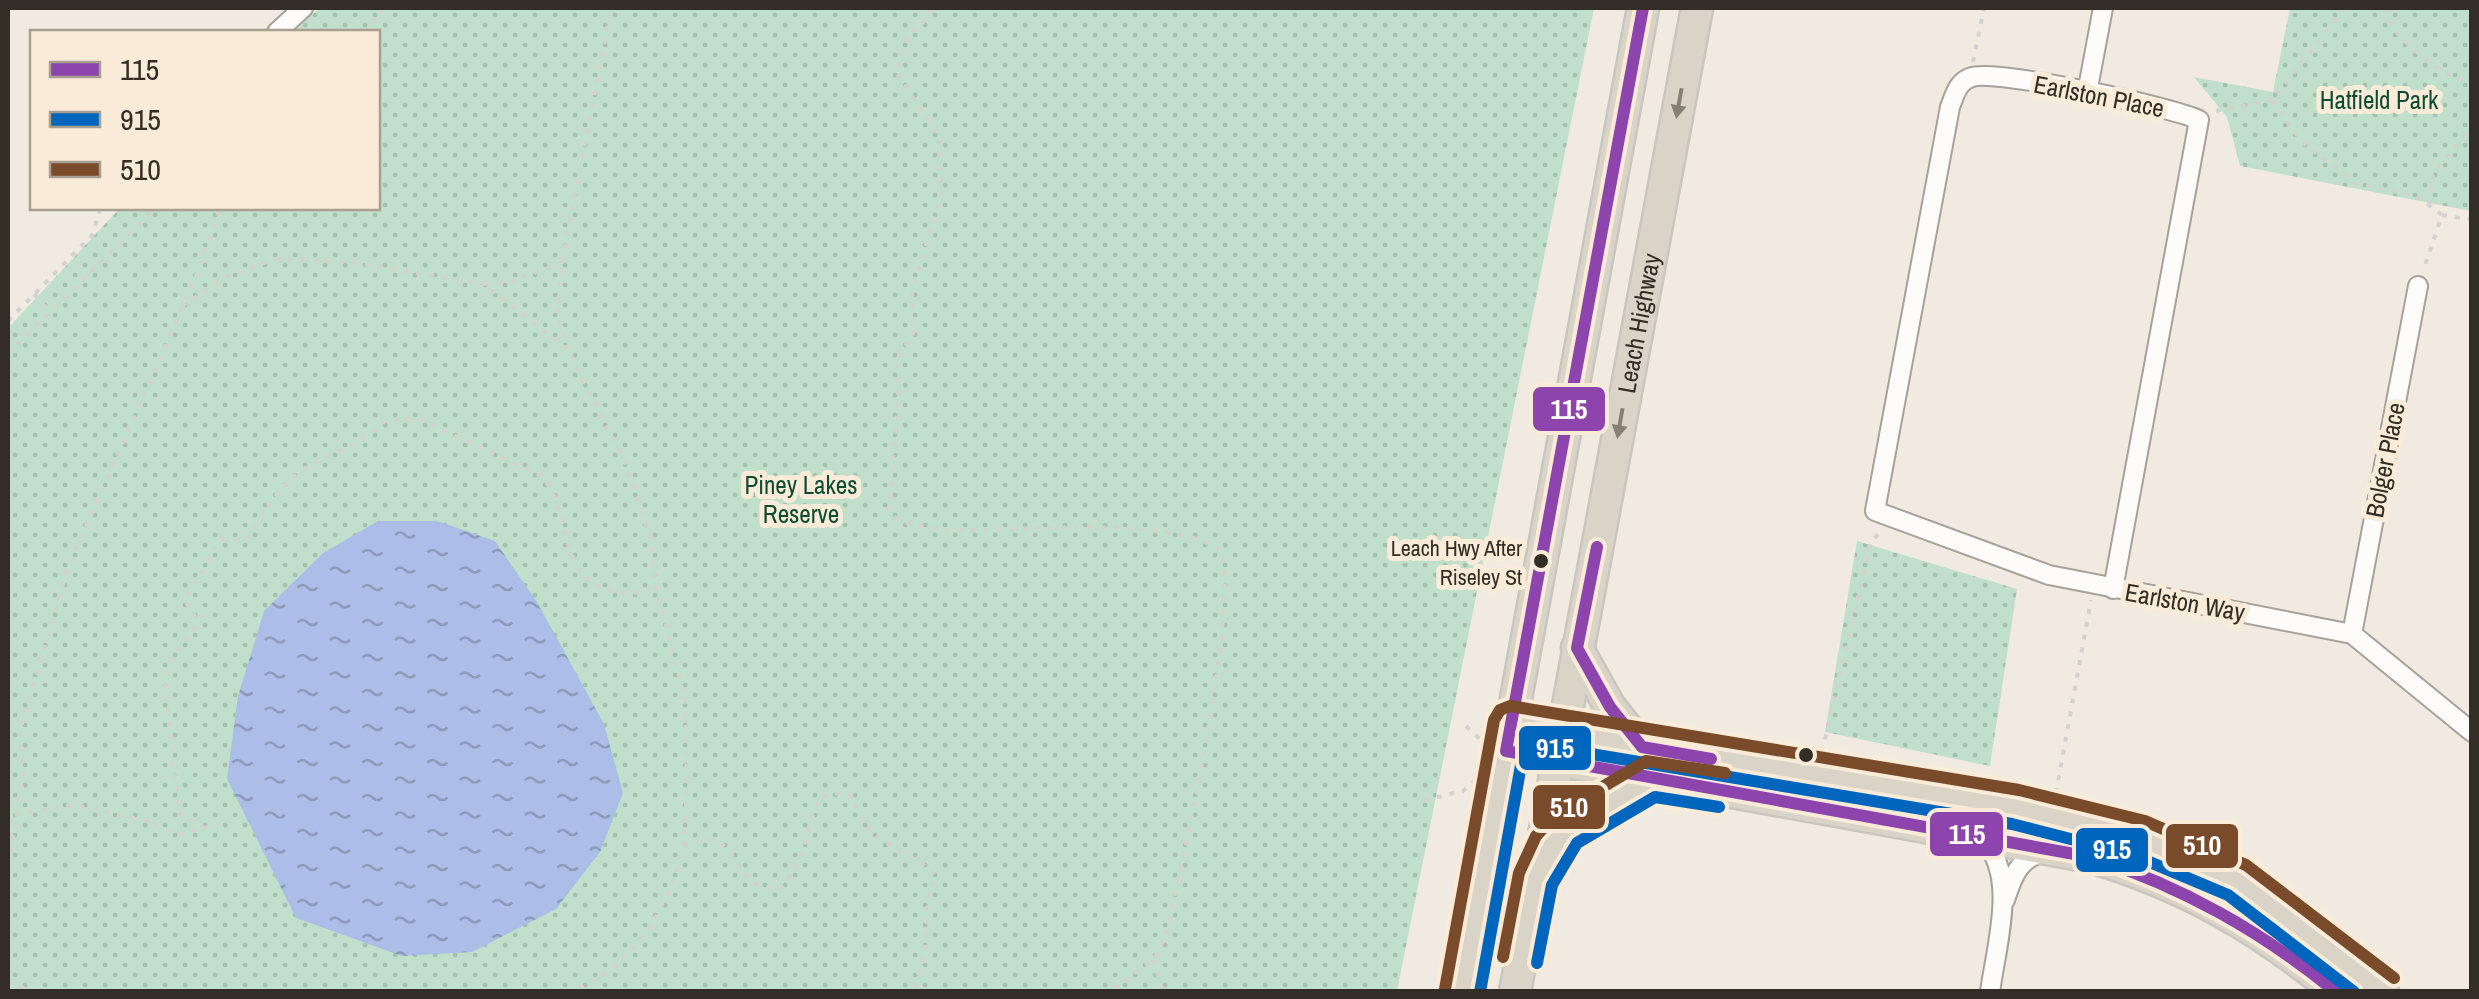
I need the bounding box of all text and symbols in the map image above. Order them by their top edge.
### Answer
legend [30,30,380,210]
text: 115 [120,49,159,89]
street label: Earlston Place [2031,67,2167,125]
park label: Hatfield Park [2320,83,2439,117]
one-way arrow [1671,88,1686,120]
text: 915 [120,99,161,139]
text: 510 [120,149,161,189]
street label: Leach Highway [1609,250,1668,396]
line badge: 115 [1531,385,1607,433]
text: 115 [1550,390,1588,428]
street label: Bolger Place [2357,400,2413,520]
one-way arrow [1612,408,1627,439]
park label: Piney Lakes Reserve [745,468,857,531]
place label: Leach Hwy After Riseley St [1391,533,1522,592]
marker: Leach Hwy After Riseley St [1531,551,1551,571]
street label: Earlston Way [2122,575,2248,629]
line badge: 915 [1517,724,1593,772]
text: 915 [1536,729,1574,767]
unlabelled marker [1796,745,1816,765]
line badge: 510 [1531,783,1607,831]
text: 510 [1550,788,1588,826]
line badge: 115 [1928,810,2005,858]
text: 115 [1948,815,1986,853]
line badge: 510 [2164,822,2240,870]
line badge: 915 [2074,826,2150,874]
text: 510 [2183,826,2221,864]
text: 915 [2093,830,2131,868]

